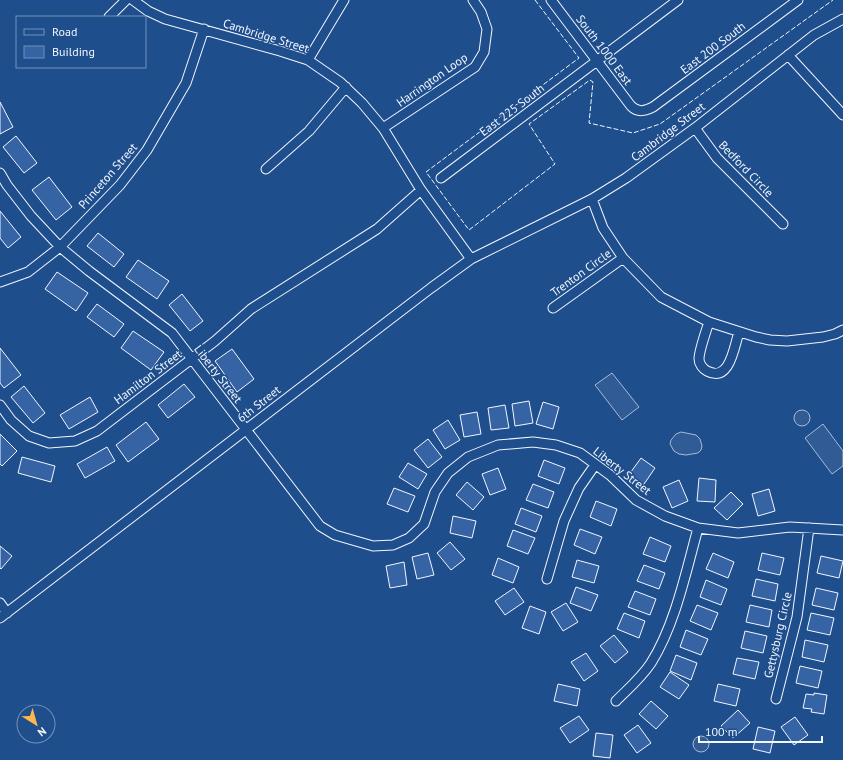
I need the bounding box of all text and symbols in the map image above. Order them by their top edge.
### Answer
street label: South 1000 East [573,12,636,88]
street label: Cambridge Street [221,15,311,56]
legend [16,16,146,68]
street label: East 200 South [677,18,748,77]
text: Road [52,24,77,39]
text: Building [52,44,95,59]
street label: Harrington Loop [393,50,470,110]
street label: East 225 South [476,80,547,139]
street label: Cambridge Street [628,99,708,164]
street label: Bedford Circle [716,137,777,200]
street label: Princeton Street [75,140,140,212]
street label: Trenton Circle [547,246,614,300]
street label: Liberty Street [191,342,246,406]
street label: Hamilton Street [111,346,185,407]
street label: 6th Street [234,382,283,425]
street label: Liberty Street [590,443,654,498]
street label: Gettysburg Circle [760,590,795,679]
north arrow [16,704,56,744]
scale bar [699,718,822,744]
text: N [35,724,49,740]
text: 100 m [705,724,738,739]

